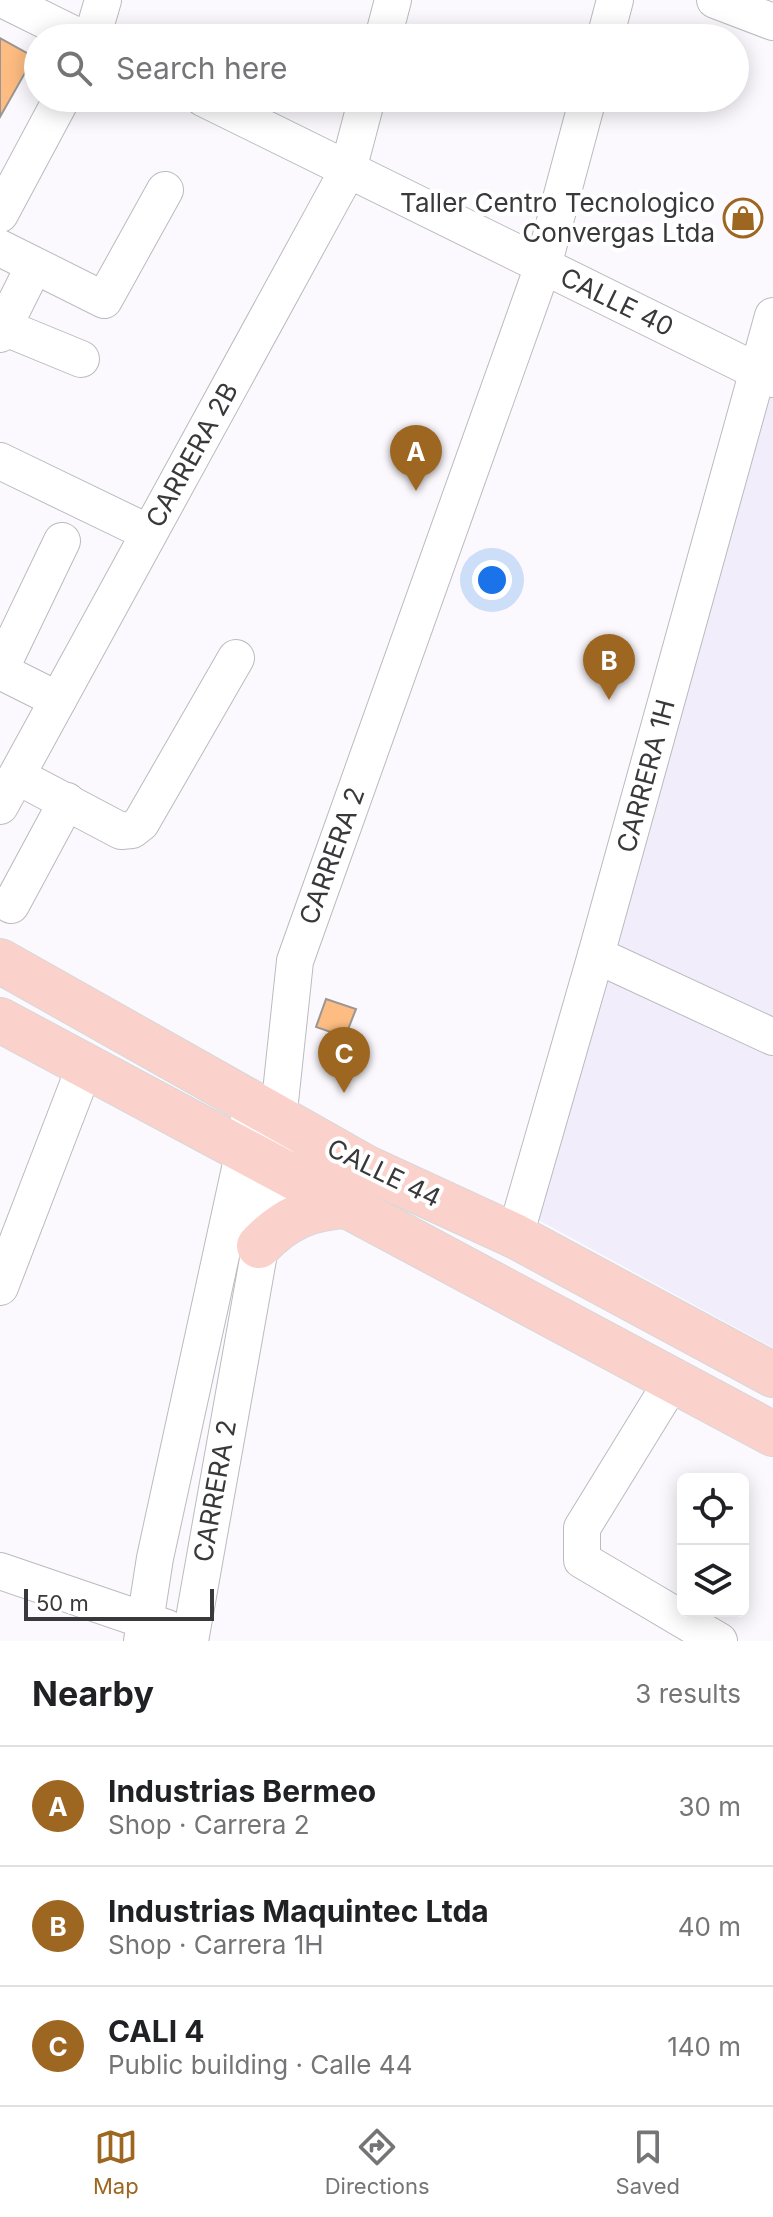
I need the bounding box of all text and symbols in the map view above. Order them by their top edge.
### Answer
search box [24,24,749,112]
icon: search [52,46,96,90]
text: Search here [116,50,288,86]
place label: Taller Centro Tecnologico Convergas Ltda [400,187,715,248]
shop icon: Taller Centro Tecnologico Convergas Ltda [722,197,764,239]
street label: CALLE 40 [556,261,679,342]
street label: CARRERA 2B [139,377,244,532]
pin: A [390,425,442,491]
your location [472,560,512,600]
pin: B [583,634,635,700]
street label: CARRERA 1H [610,696,681,856]
street label: CARRERA 2 [292,783,371,928]
pin: C [318,1027,370,1093]
street label: CALLE 44 [322,1132,446,1213]
street label: CARRERA 2 [187,1418,242,1564]
map controls [677,1473,749,1617]
button: locate [677,1473,749,1545]
button: layers [677,1545,749,1617]
scale bar [24,1585,214,1621]
text: 50 m [36,1590,89,1616]
text: Nearby [32,1673,154,1714]
text: 3 results [635,1678,741,1709]
text: Industrias Bermeo [108,1773,376,1809]
text: A [48,1791,68,1822]
text: 30 m [678,1791,741,1822]
text: Shop · Carrera 2 [108,1809,310,1840]
text: Industrias Maquintec Ltda [108,1893,489,1929]
text: B [49,1911,67,1942]
text: 40 m [678,1911,741,1942]
text: Shop · Carrera 1H [108,1929,324,1960]
text: CALI 4 [108,2013,205,2049]
text: C [48,2031,68,2062]
text: 140 m [667,2031,741,2062]
text: Public building · Calle 44 [108,2049,412,2080]
tab: Map [93,2125,139,2199]
tab: Directions [325,2125,430,2199]
tab: Saved [616,2125,680,2199]

